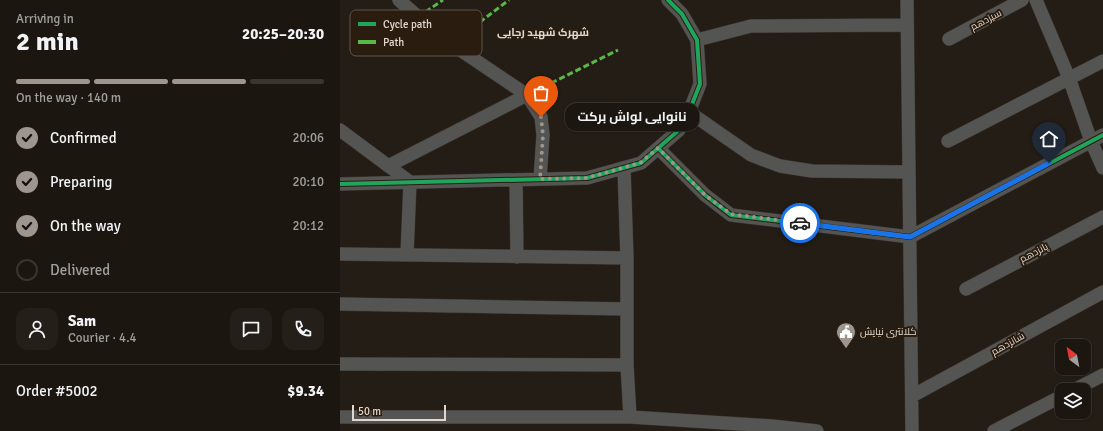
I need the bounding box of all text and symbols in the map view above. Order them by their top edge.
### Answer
street label: سیزدهم [968,7,1004,34]
legend [350,10,482,56]
text: Arriving in [16,11,74,27]
text: Cycle path [383,18,432,31]
text: 20:25–20:30 [242,25,324,43]
text: 2 min [16,26,79,58]
district label: شهرک شهید رجایی [497,26,589,40]
text: Path [383,36,404,49]
pin [524,76,558,117]
icon: bag [530,82,552,104]
text: On the way · 140 m [16,90,121,106]
callout: نانوایی لواش برکت [565,103,699,131]
text: نانوایی لواش برکت [578,109,686,125]
pin [1032,122,1066,163]
icon: check [16,127,38,149]
icon: home [1038,128,1060,150]
text: Confirmed [50,129,117,147]
text: 20:06 [292,130,324,146]
icon: check [16,171,38,193]
text: Preparing [50,173,113,191]
text: 20:10 [292,174,324,190]
courier [780,203,820,243]
icon: car [789,212,811,234]
icon: check [16,215,38,237]
text: On the way [50,217,121,235]
text: 20:12 [292,218,324,234]
street label: پانزدهم [1018,240,1051,266]
text: Delivered [50,261,110,279]
button: person [16,308,58,350]
button: chat [230,308,272,350]
button: phone [282,308,324,350]
text: Sam [68,312,96,330]
public building icon: کلانتری نیایش [835,321,857,349]
place label: کلانتری نیایش [860,326,916,338]
text: Courier · 4.4 [68,330,137,346]
street label: شانزدهم [989,330,1027,359]
north arrow [1055,339,1091,375]
map controls [1055,339,1091,419]
text: Order #5002 [16,382,98,400]
text: $9.34 [287,382,324,400]
button: layers [1055,383,1091,419]
scale bar [352,403,446,422]
text: 50 m [358,405,381,418]

